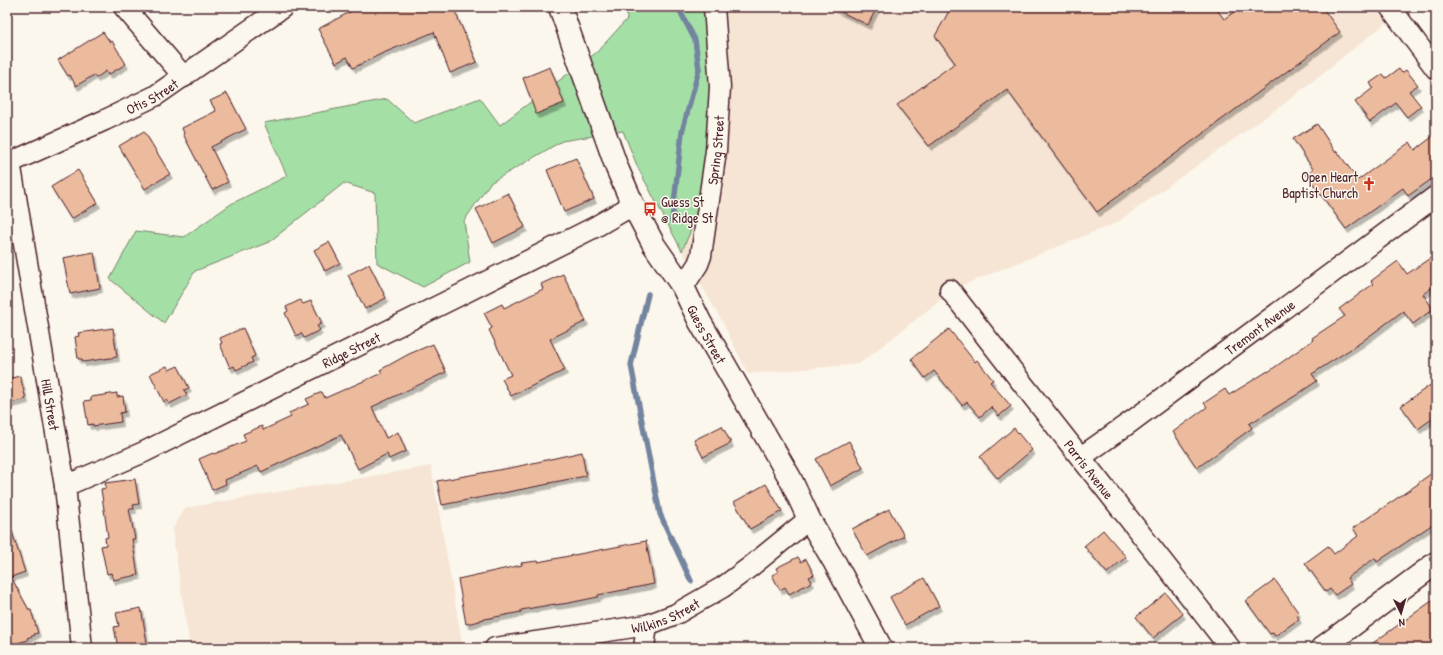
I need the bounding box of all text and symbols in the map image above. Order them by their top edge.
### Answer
street label: Otis Street [123,73,182,118]
street label: Spring Street [702,115,728,186]
place label: Open Heart Baptist Church [1282,167,1358,203]
church icon: Open Heart Baptist Church [1361,176,1377,192]
place label: Guess St @ Ridge St [661,192,713,228]
bus stop icon: Guess St @ Ridge St [642,201,658,217]
street label: Tremont Avenue [1221,294,1299,359]
street label: Guess Street [683,301,731,367]
street label: Ridge Street [319,327,383,372]
street label: Hill Street [37,377,65,432]
street label: Parris Avenue [1060,435,1119,503]
street label: Wilkins Street [630,593,703,637]
north arrow [1381,593,1421,633]
text: N [1398,616,1405,630]

